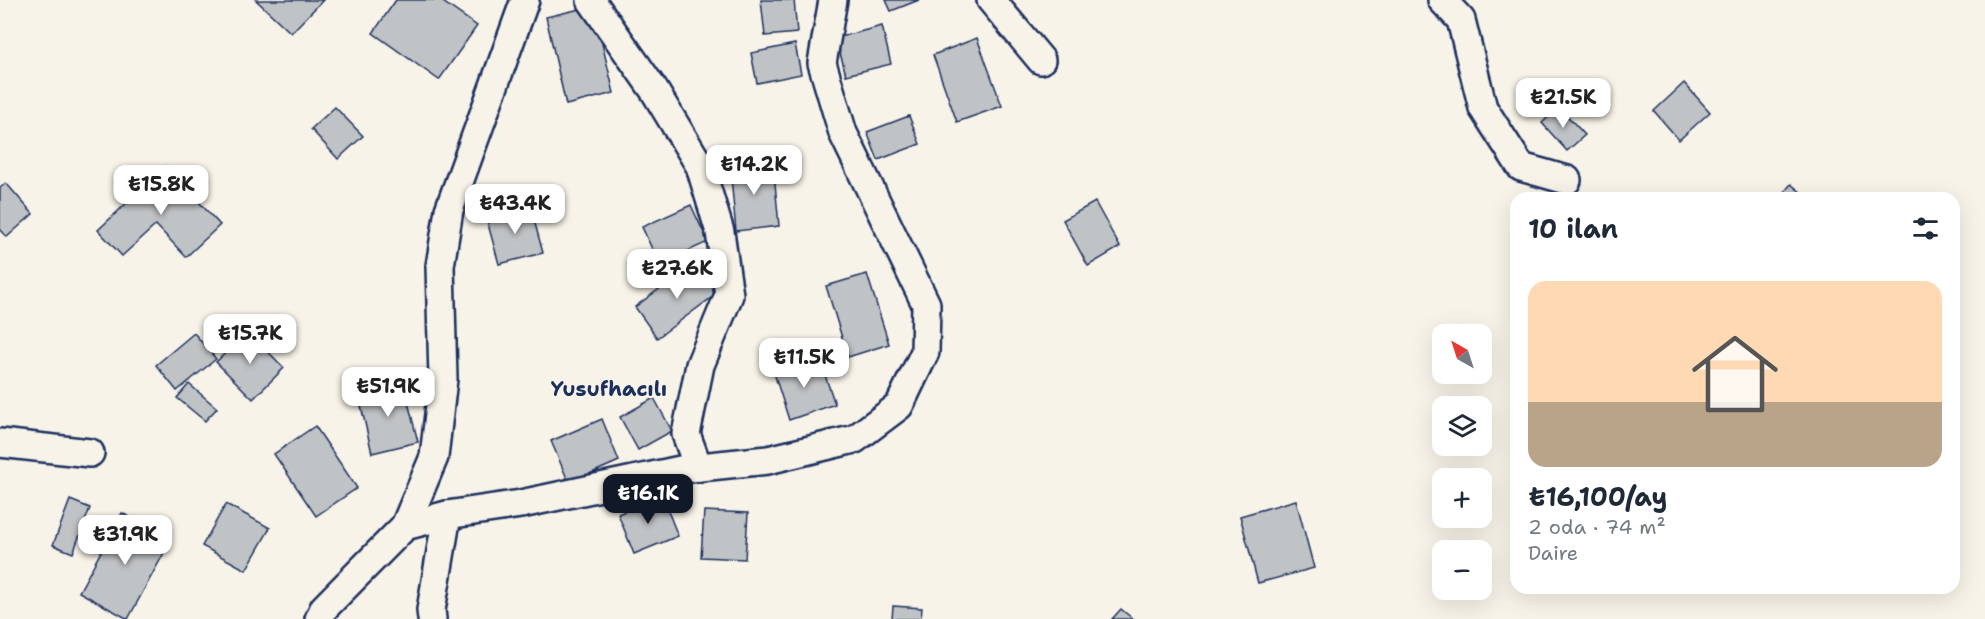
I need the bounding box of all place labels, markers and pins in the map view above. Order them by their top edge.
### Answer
pin: ₺21.5K [1514,78,1612,129]
pin: ₺14.2K [705,145,803,196]
pin: ₺15.8K [112,165,210,216]
pin: ₺43.4K [466,184,564,235]
pin: ₺27.6K [628,249,726,300]
pin: ₺15.7K [201,314,299,365]
pin: ₺11.5K [755,338,853,389]
pin: ₺51.9K [339,367,437,418]
pin: ₺16.1K [599,474,697,525]
pin: ₺31.9K [76,515,174,566]

